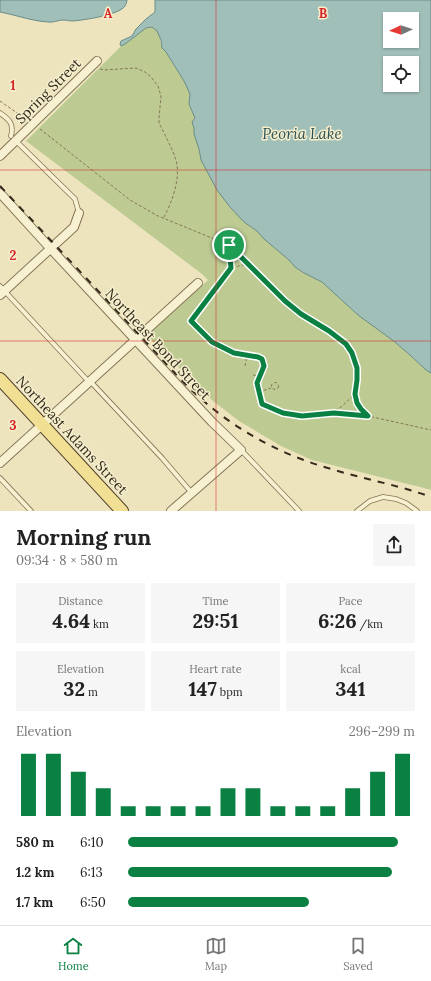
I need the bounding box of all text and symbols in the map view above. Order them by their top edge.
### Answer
text: A [104,5,113,22]
text: B [319,5,328,22]
north arrow [383,12,419,48]
map controls [383,12,419,92]
street label: Spring Street [11,54,85,128]
button: locate [383,56,419,92]
text: 1 [10,77,16,94]
water label: Peoria Lake [262,124,342,143]
pin [212,228,246,262]
icon: arrive [218,234,240,256]
text: 2 [10,247,17,264]
street label: Northeast Bond Street [102,284,215,404]
street label: Northeast Adams Street [12,372,132,499]
text: 3 [9,417,17,434]
text: Morning run [16,523,151,551]
button: share [373,524,415,566]
text: 09:34 · 8 × 580 m [16,552,118,569]
text: Distance [58,594,103,608]
text: Time [203,594,228,608]
text: Pace [338,594,363,608]
text: 4.64 [52,608,90,633]
text: 29:51 [192,608,239,633]
text: 6:26 [318,608,357,633]
text: km [90,617,109,631]
text: /km [357,617,383,631]
text: Elevation [57,662,104,676]
text: Heart rate [189,662,242,676]
text: kcal [340,662,361,676]
text: 32 [63,676,85,701]
text: 147 [188,676,217,701]
text: 341 [335,676,366,701]
text: m [85,685,98,699]
text: bpm [217,685,243,699]
text: Elevation [16,723,72,740]
text: 296–299 m [349,723,415,740]
text: 580 m [16,834,54,851]
text: 6:10 [80,834,104,851]
text: 1.2 km [16,864,54,881]
text: 6:13 [80,864,103,881]
text: 1.7 km [16,894,53,911]
text: 6:50 [80,894,106,911]
tab: Home [58,935,89,973]
tab: Map [205,935,227,973]
tab: Saved [343,935,373,973]

